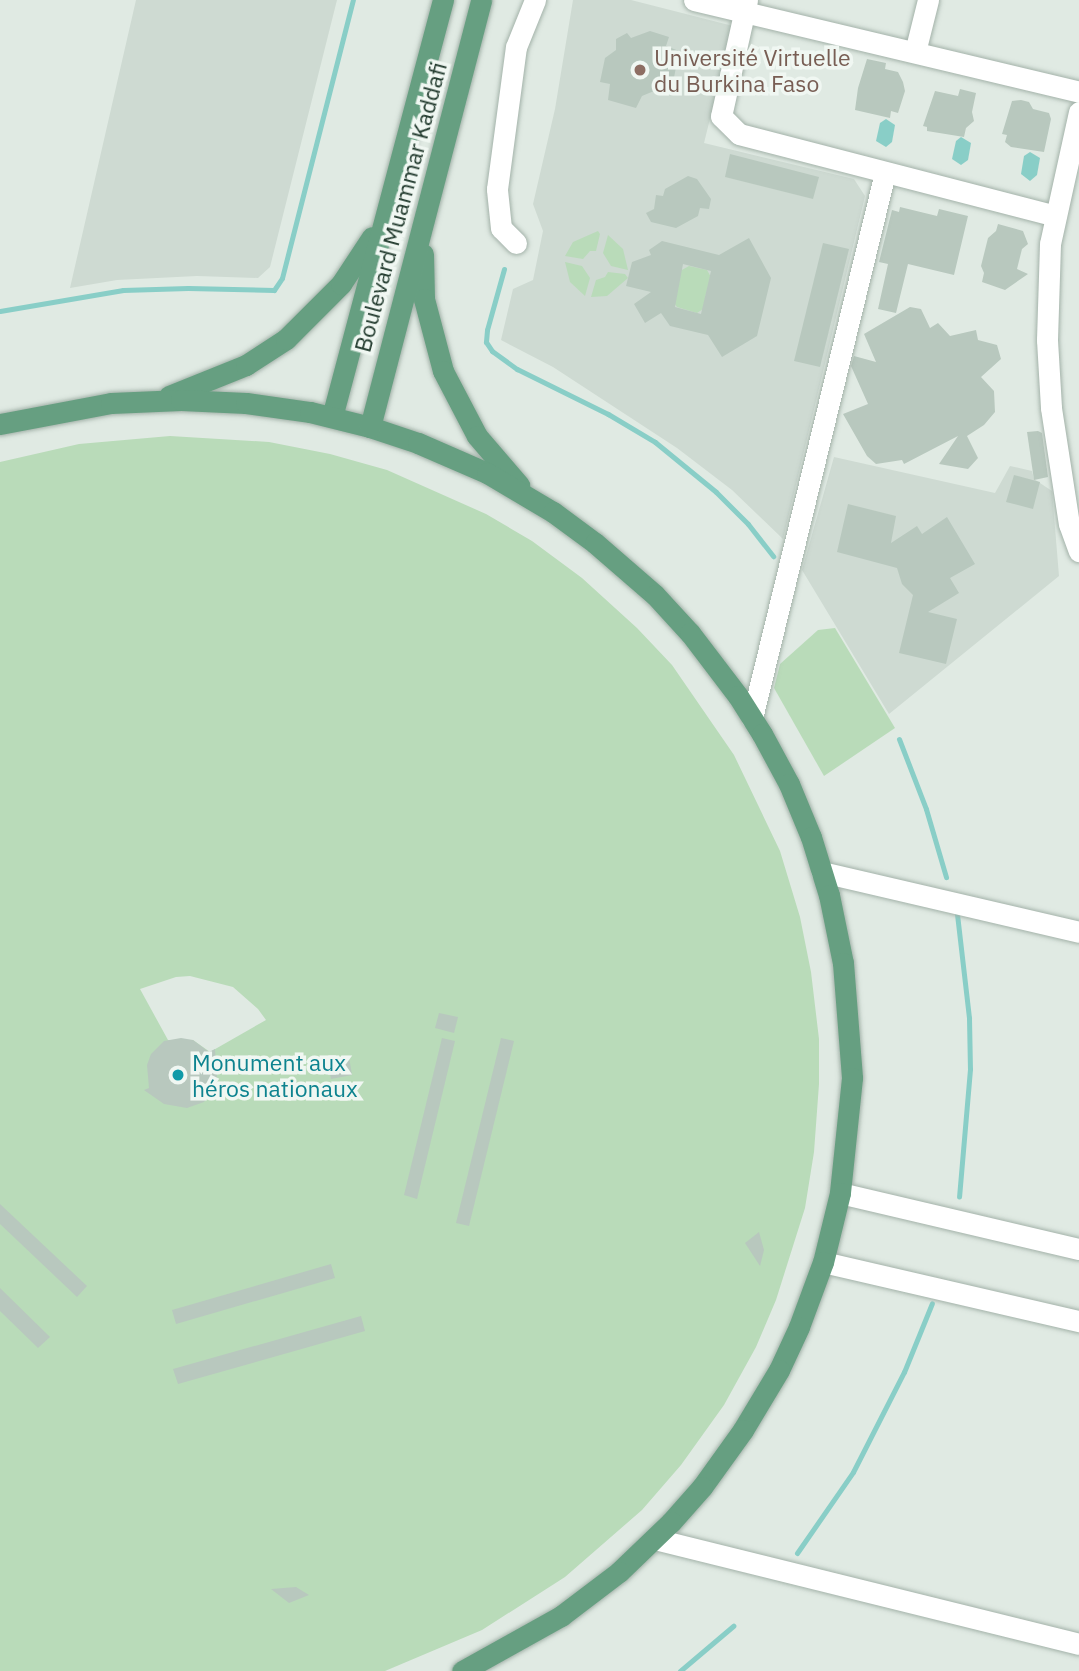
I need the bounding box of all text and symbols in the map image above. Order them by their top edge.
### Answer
place label: Université Virtuelle du Burkina Faso [654,43,851,97]
street label: Boulevard Muammar Kaddafi [348,59,452,355]
marker: Université Virtuelle du Burkina Faso [632,62,648,78]
place label: Monument aux héros nationaux [192,1048,358,1102]
marker: Monument aux héros nationaux [170,1067,186,1083]

